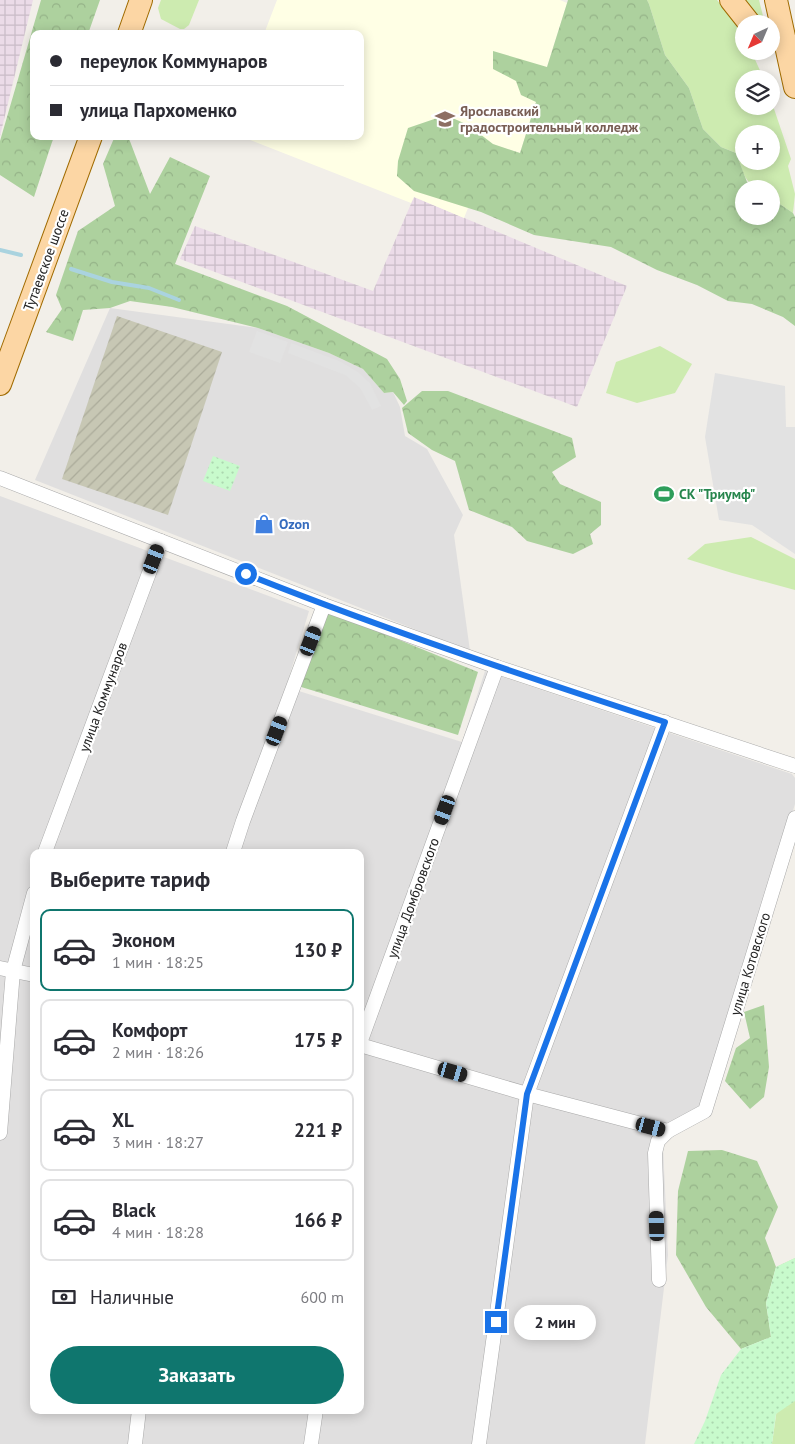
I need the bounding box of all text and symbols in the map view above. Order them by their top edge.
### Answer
north arrow [735,15,780,60]
map controls [735,15,780,225]
text: переулок Коммунаров [80,49,268,73]
button: layers [735,70,780,115]
text: улица Пархоменко [80,98,237,122]
place label: Ярославский градостроительный колледж [460,102,639,136]
school or university icon: Ярославский градостроительный колледж [434,108,456,130]
button: + [735,125,780,170]
button: − [735,180,780,225]
street label: Тутаевское шоссе [19,207,73,313]
sports icon: СК "Триумф" [653,483,675,505]
place label: СК "Триумф" [679,485,755,503]
shop icon: Ozon [253,513,275,535]
place label: Ozon [279,515,310,533]
car [141,542,166,576]
route start [235,563,257,585]
car [298,624,323,658]
street label: улица Коммунаров [75,640,131,754]
car [264,714,289,748]
car [432,793,457,827]
street label: улица Домбровского [383,835,443,961]
text: Выберите тариф [50,865,210,893]
street label: улица Котовского [726,910,774,1018]
icon: car [52,928,97,973]
text: Эконом [112,928,175,952]
text: 130 ₽ [294,938,342,962]
text: 1 мин · 18:25 [112,952,204,972]
icon: car [52,1018,97,1063]
text: Комфорт [112,1018,188,1042]
text: 175 ₽ [294,1028,342,1052]
text: 2 мин · 18:26 [112,1042,204,1062]
car [436,1061,469,1083]
icon: car [52,1108,97,1153]
text: XL [112,1108,134,1132]
car [634,1116,667,1138]
text: 221 ₽ [294,1118,342,1142]
text: 3 мин · 18:27 [112,1132,204,1152]
icon: car [52,1198,97,1243]
text: Black [112,1198,156,1222]
text: 166 ₽ [294,1208,342,1232]
car [648,1211,665,1241]
text: 4 мин · 18:28 [112,1222,204,1242]
icon: cash [50,1283,78,1311]
text: Наличные [90,1285,174,1309]
text: 600 m [301,1287,344,1307]
callout: 2 мин [514,1304,596,1340]
route end [485,1311,507,1333]
text: 2 мин [534,1312,576,1332]
button: Заказать [50,1346,344,1404]

